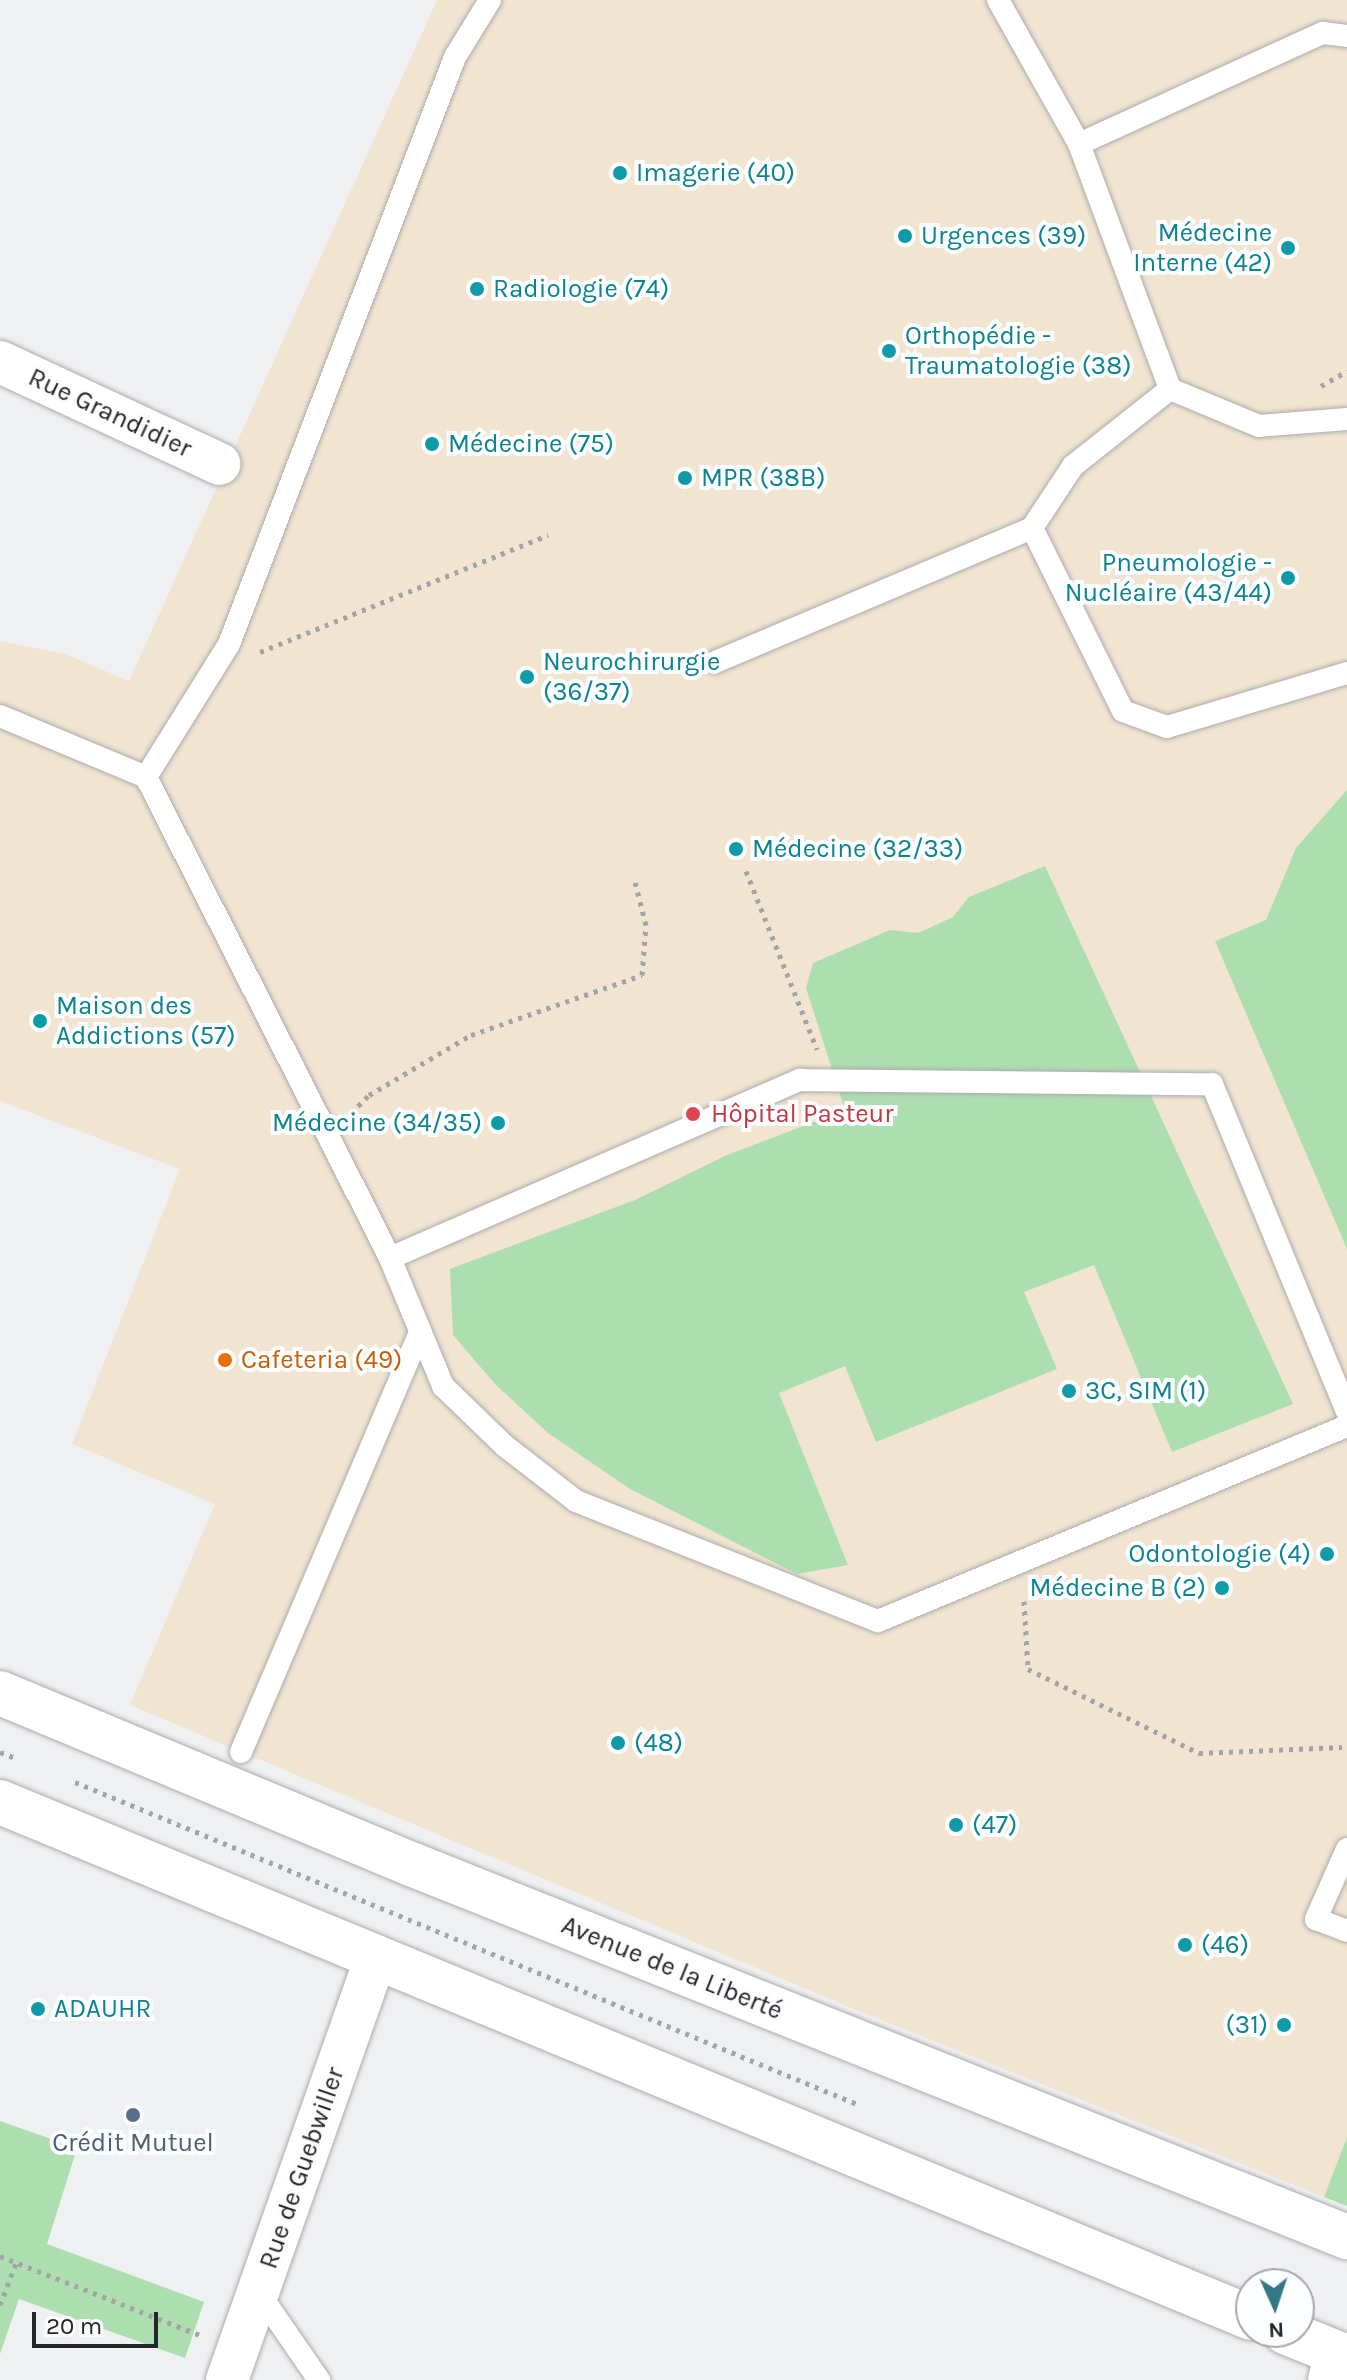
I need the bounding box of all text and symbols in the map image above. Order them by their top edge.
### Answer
place label: Imagerie (40) [636,157,795,189]
marker: Imagerie (40) [611,164,629,182]
place label: Médecine Interne (42) [1133,217,1272,278]
place label: Urgences (39) [921,220,1086,252]
marker: Urgences (39) [896,227,914,245]
marker: Médecine Interne (42) [1279,239,1297,257]
place label: Radiologie (74) [493,273,669,305]
marker: Radiologie (74) [468,280,486,298]
place label: Orthopédie - Traumatologie (38) [905,320,1131,382]
marker: Orthopédie - Traumatologie (38) [880,342,898,360]
street label: Rue Grandidier [23,362,197,464]
place label: Médecine (75) [448,428,614,460]
marker: Médecine (75) [423,435,441,453]
place label: MPR (38B) [701,462,825,494]
marker: MPR (38B) [676,469,694,487]
place label: Pneumologie - Nucléaire (43/44) [1065,547,1272,608]
marker: Pneumologie - Nucléaire (43/44) [1279,569,1297,587]
place label: Neurochirurgie (36/37) [543,646,720,708]
marker: Neurochirurgie (36/37) [518,668,536,686]
place label: Médecine (32/33) [752,833,963,865]
marker: Médecine (32/33) [727,840,745,858]
place label: Maison des Addictions (57) [56,990,236,1052]
marker: Maison des Addictions (57) [31,1012,49,1030]
place label: Hôpital Pasteur [711,1098,894,1130]
marker: Hôpital Pasteur [682,1103,704,1125]
place label: Médecine (34/35) [272,1107,482,1139]
marker: Médecine (34/35) [489,1114,507,1132]
place label: Cafeteria (49) [241,1344,402,1376]
marker: Cafeteria (49) [216,1351,234,1369]
place label: 3C, SIM (1) [1085,1375,1206,1407]
marker: 3C, SIM (1) [1060,1382,1078,1400]
place label: Odontologie (4) [1128,1538,1311,1570]
marker: Odontologie (4) [1318,1545,1336,1563]
place label: Médecine B (2) [1030,1572,1206,1604]
marker: Médecine B (2) [1213,1579,1231,1597]
place label: (48) [634,1727,683,1759]
marker: (48) [609,1734,627,1752]
place label: (47) [972,1809,1017,1841]
marker: (47) [947,1816,965,1834]
street label: Avenue de la Liberté [557,1909,787,2027]
place label: (46) [1201,1929,1249,1961]
marker: (46) [1176,1936,1194,1954]
place label: ADAUHR [54,1993,151,2025]
marker: ADAUHR [29,2000,47,2018]
place label: (31) [1226,2009,1268,2041]
marker: (31) [1275,2016,1293,2034]
street label: Rue de Guebwiller [253,2063,351,2273]
marker: Crédit Mutuel [124,2106,142,2124]
place label: Crédit Mutuel [52,2127,214,2159]
north arrow [1235,2268,1315,2348]
scale bar [36,2296,162,2346]
text: 20 m [46,2312,102,2340]
text: N [1268,2317,1285,2343]

